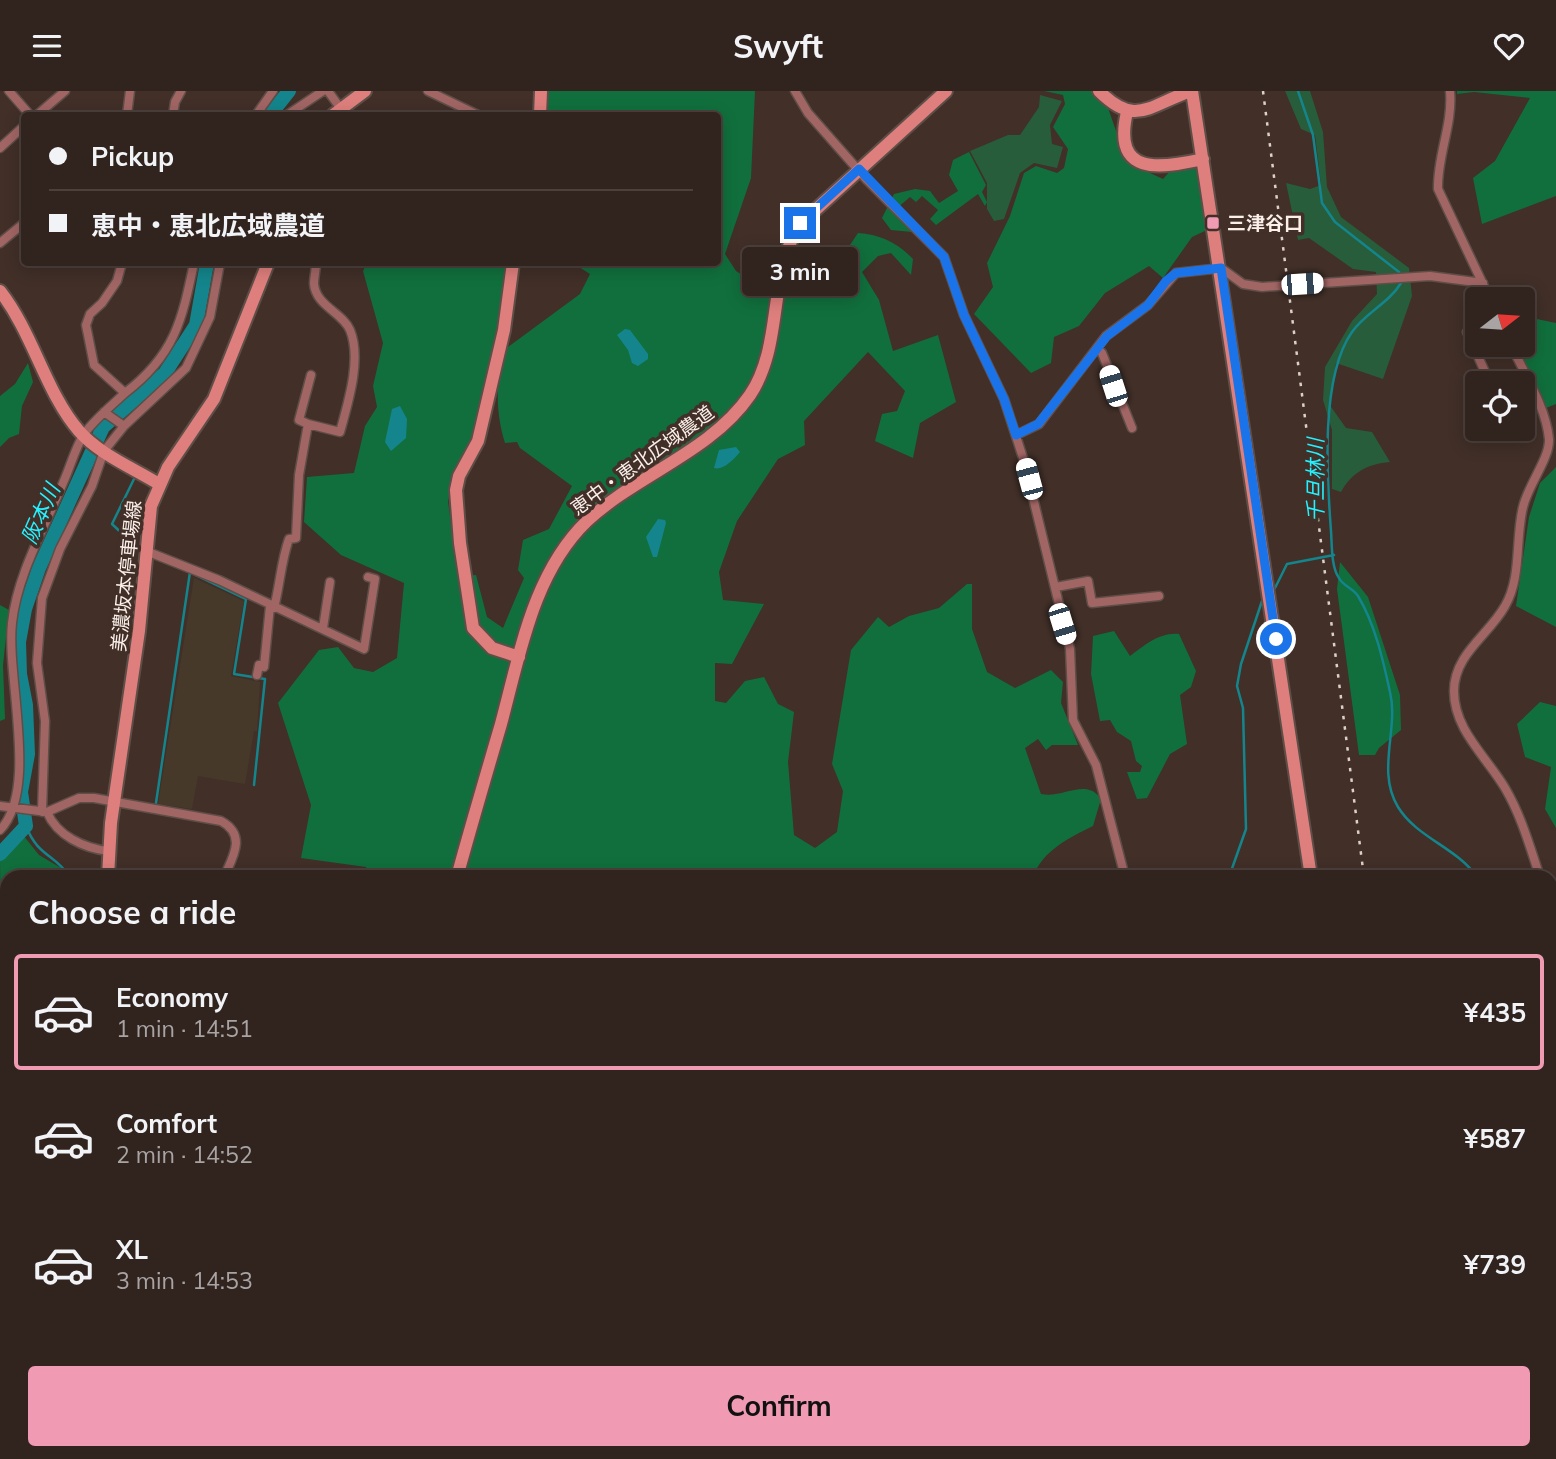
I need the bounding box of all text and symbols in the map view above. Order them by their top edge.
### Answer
text: Swyft [733,26,823,66]
icon: menu [28,27,66,65]
icon: heart [1490,27,1528,65]
text: Pickup [91,140,174,173]
route end [784,207,816,239]
text: 恵中・恵北広域農道 [91,209,325,242]
place label: 三津谷口 [1227,211,1303,235]
marker: 三津谷口 [1205,215,1221,231]
callout: 3 min [742,247,858,297]
text: 3 min [770,257,830,286]
car [1281,272,1324,296]
north arrow [1465,287,1535,357]
map controls [1465,287,1535,441]
car [1097,363,1130,409]
button: locate [1465,371,1535,441]
street label: 恵中・恵北広域農道 [566,400,718,520]
water label: 千旦林川 [1302,436,1328,522]
car [1014,456,1045,502]
water label: 阪本川 [15,478,66,548]
street label: 美濃坂本停車場線 [106,499,146,653]
car [1046,601,1079,647]
route start [1260,623,1292,655]
text: Choose a ride [28,892,236,932]
icon: car [32,981,95,1044]
text: Economy [116,981,228,1014]
text: ¥435 [1464,996,1526,1029]
text: 1 min · 14:51 [116,1014,253,1043]
icon: car [32,1107,95,1170]
text: Comfort [116,1107,217,1140]
text: ¥587 [1464,1122,1526,1155]
text: 2 min · 14:52 [116,1140,253,1169]
icon: car [32,1233,95,1296]
text: XL [116,1233,148,1266]
text: ¥739 [1464,1248,1526,1281]
text: 3 min · 14:53 [116,1266,253,1295]
button: Confirm [28,1366,1530,1446]

